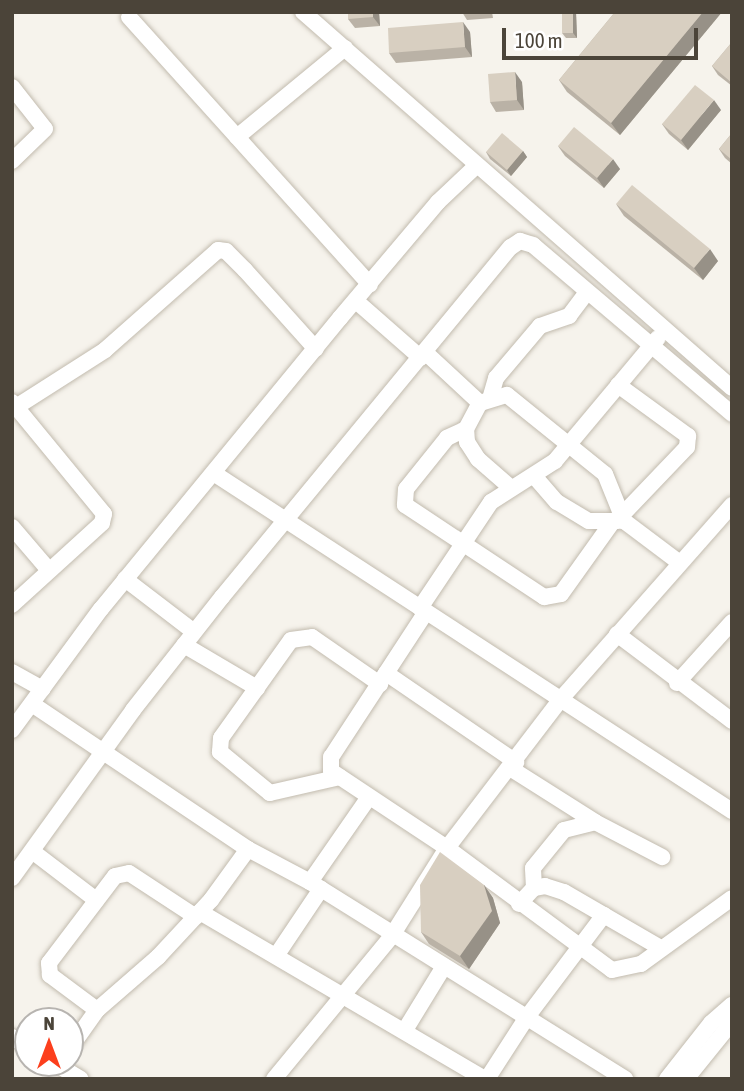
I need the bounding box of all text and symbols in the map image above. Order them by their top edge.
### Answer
scale bar [506,14,702,58]
text: 100 m [515,28,563,52]
north arrow [14,1007,84,1077]
text: N [43,1012,55,1034]

